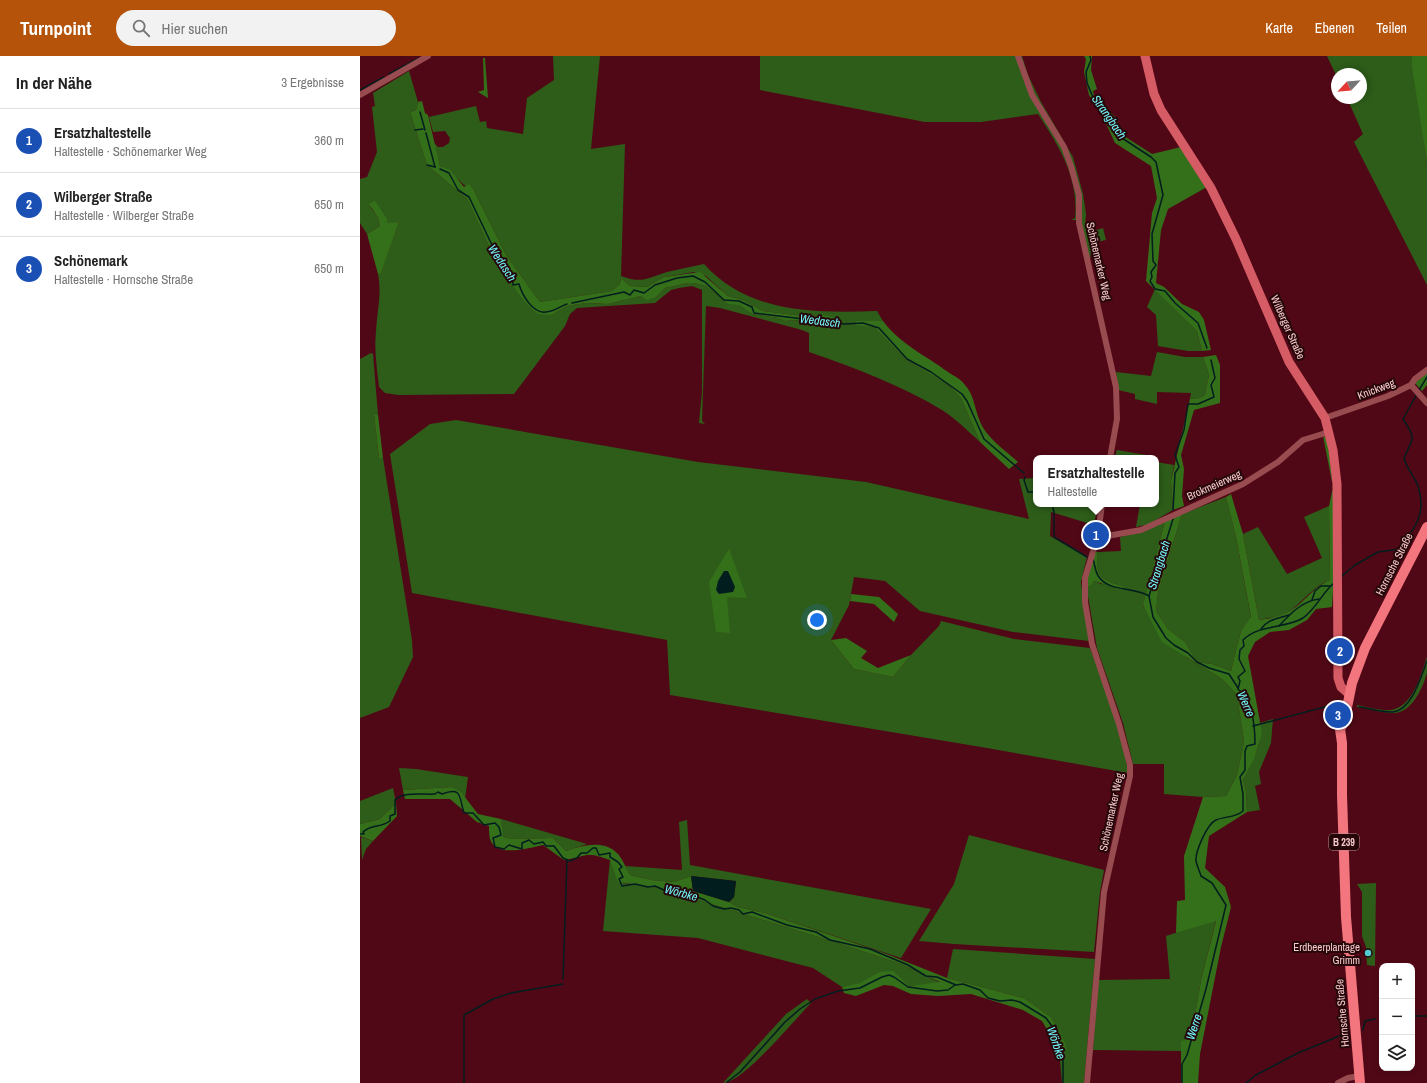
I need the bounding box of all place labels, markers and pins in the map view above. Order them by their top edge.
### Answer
pin: 1 [1083,520,1109,550]
pin: 2 [1327,636,1353,666]
pin: 3 [1325,700,1351,730]
place label: Erdbeerplantage Grimm [1293,940,1360,967]
marker: Erdbeerplantage Grimm [1363,948,1373,958]

